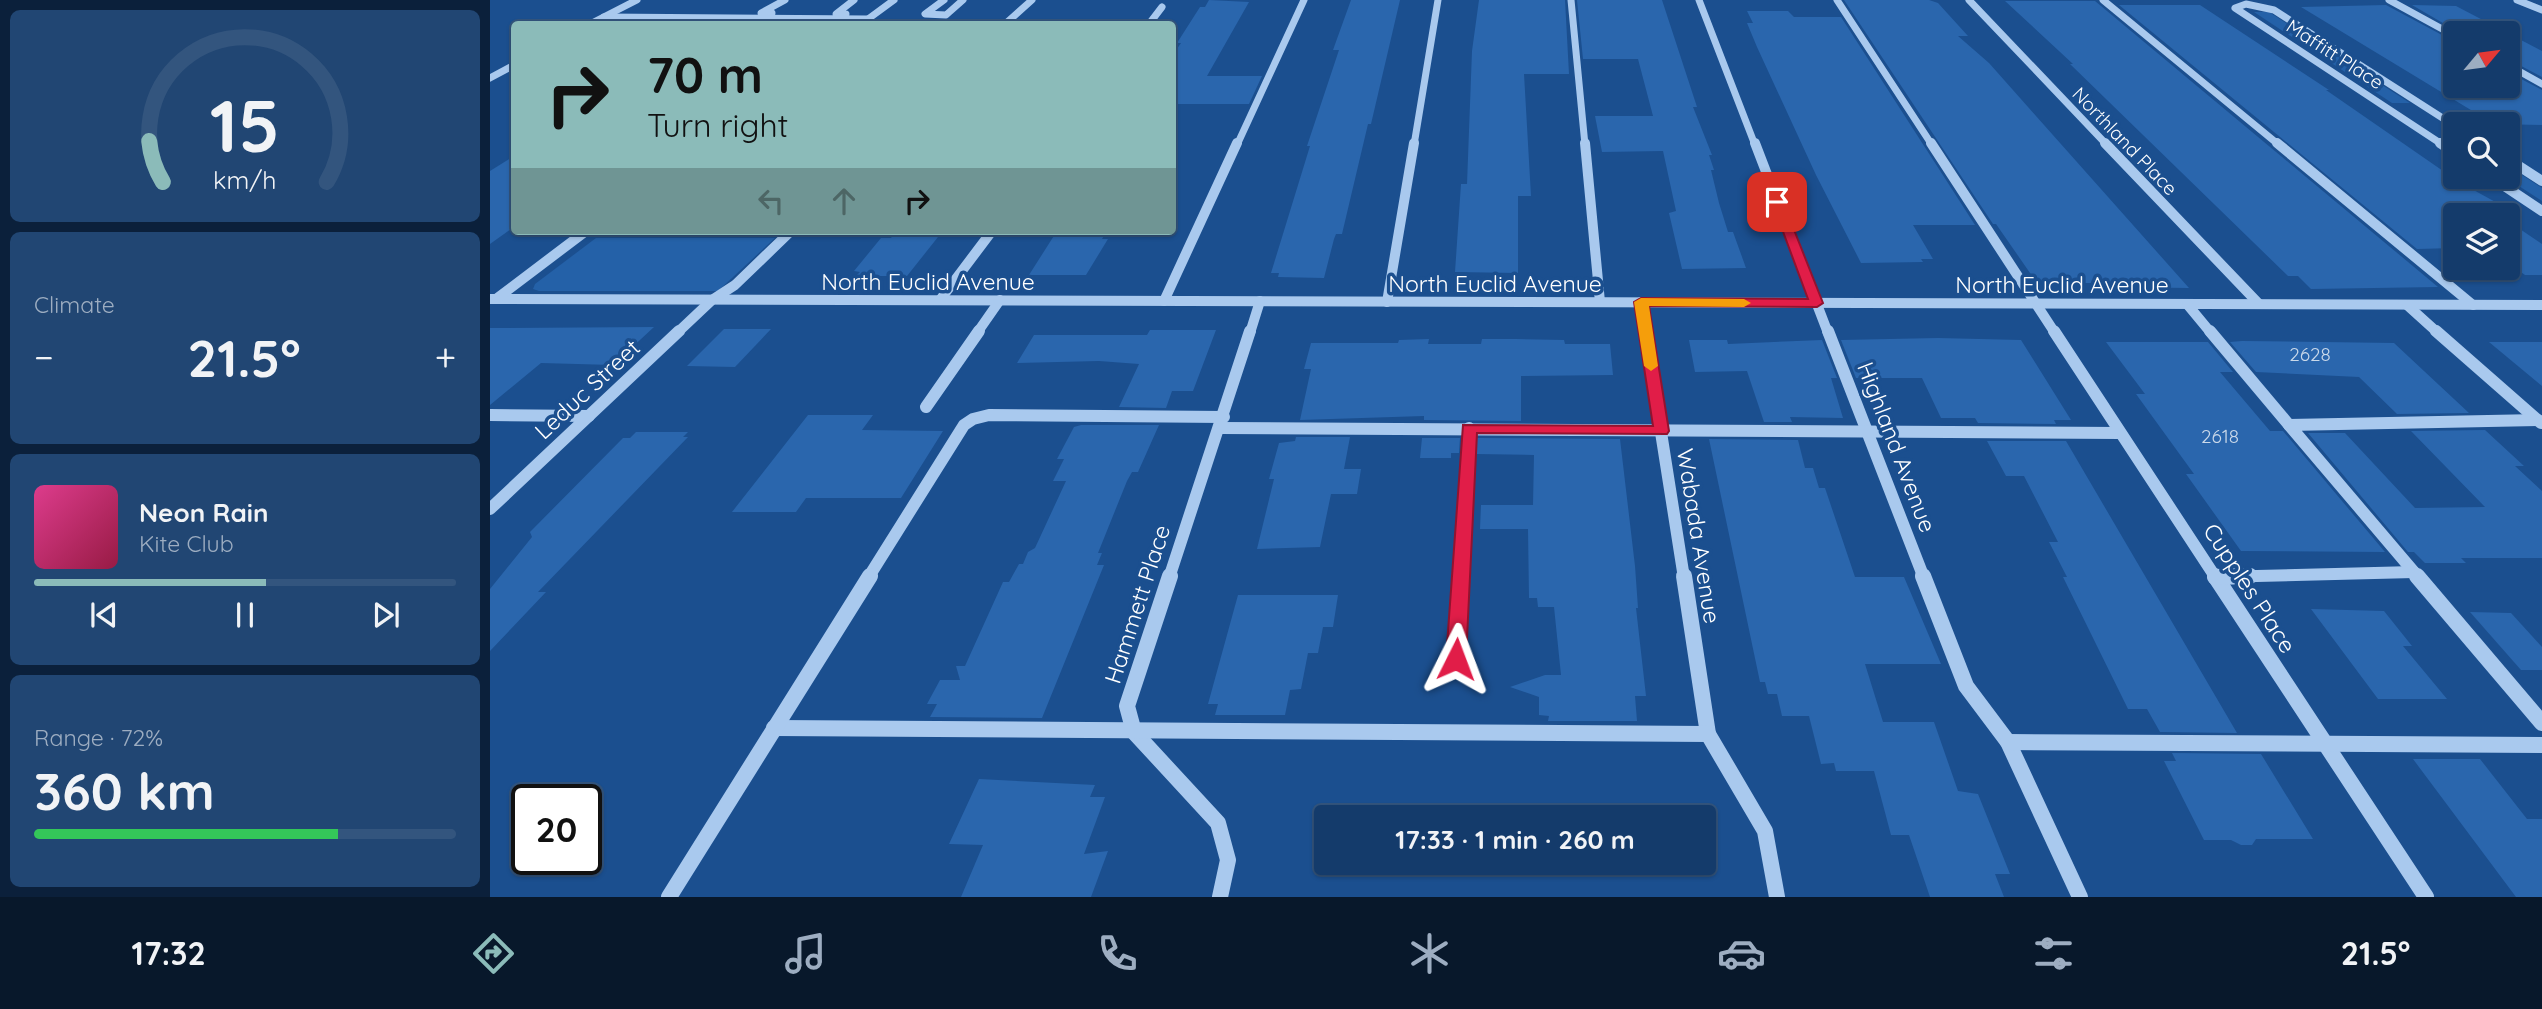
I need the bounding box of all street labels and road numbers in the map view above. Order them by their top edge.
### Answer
street label: Maffitt Place [2282,14,2388,94]
street label: Northland Place [2067,82,2183,200]
street label: North Euclid Avenue [821,267,1035,296]
street label: North Euclid Avenue [1388,269,1602,298]
street label: North Euclid Avenue [1955,270,2169,299]
street label: Leduc Street [528,333,646,445]
street label: Highland Avenue [1851,358,1943,536]
street label: Wabada Avenue [1671,446,1727,626]
street label: Cupples Place [2197,518,2303,658]
street label: Hammett Place [1098,521,1176,687]

